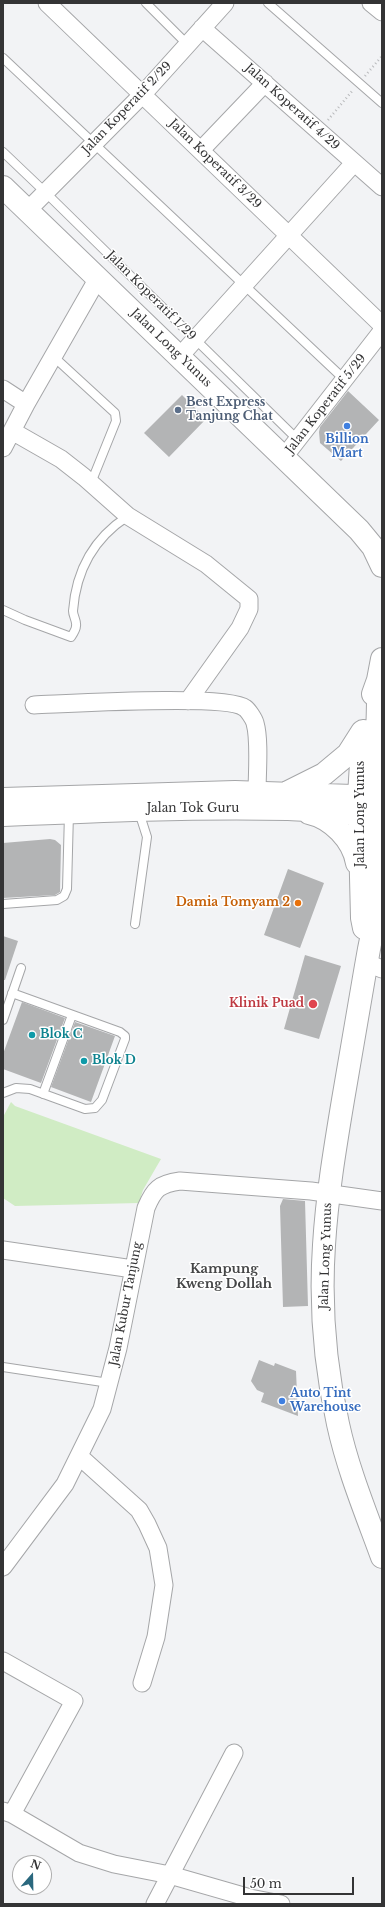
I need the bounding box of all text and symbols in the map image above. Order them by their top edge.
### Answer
street label: Jalan Koperatif 2/29 [79,59,175,157]
street label: Jalan Koperatif 4/29 [242,61,342,153]
street label: Jalan Koperatif 3/29 [166,116,264,212]
street label: Jalan Koperatif 1/29 [103,248,199,344]
street label: Jalan Long Yunus [128,306,214,390]
street label: Jalan Koperatif 5/29 [283,352,369,456]
place label: Best Express Tanjung Chat [186,396,273,424]
marker: Best Express Tanjung Chat [173,405,183,415]
marker: Billion Mart [342,421,352,431]
place label: Billion Mart [325,433,369,461]
street label: Jalan Long Yunus [354,761,368,867]
street label: Jalan Tok Guru [147,802,239,816]
place label: Damia Tomyam 2 [176,896,290,910]
marker: Damia Tomyam 2 [293,898,303,908]
place label: Klinik Puad [229,997,304,1011]
marker: Klinik Puad [307,998,319,1010]
place label: Blok C [40,1028,83,1042]
marker: Blok C [27,1030,37,1040]
place label: Blok D [92,1054,136,1068]
marker: Blok D [79,1056,89,1066]
street label: Jalan Long Yunus [317,1202,335,1310]
street label: Jalan Kubur Tanjung [107,1241,145,1367]
district label: Kampung Kweng Dollah [176,1261,272,1292]
place label: Auto Tint Warehouse [290,1387,361,1415]
marker: Auto Tint Warehouse [277,1396,287,1406]
north arrow [12,1855,52,1895]
text: N [29,1856,43,1873]
scale bar [245,1869,356,1895]
text: 50 m [250,1876,282,1891]

